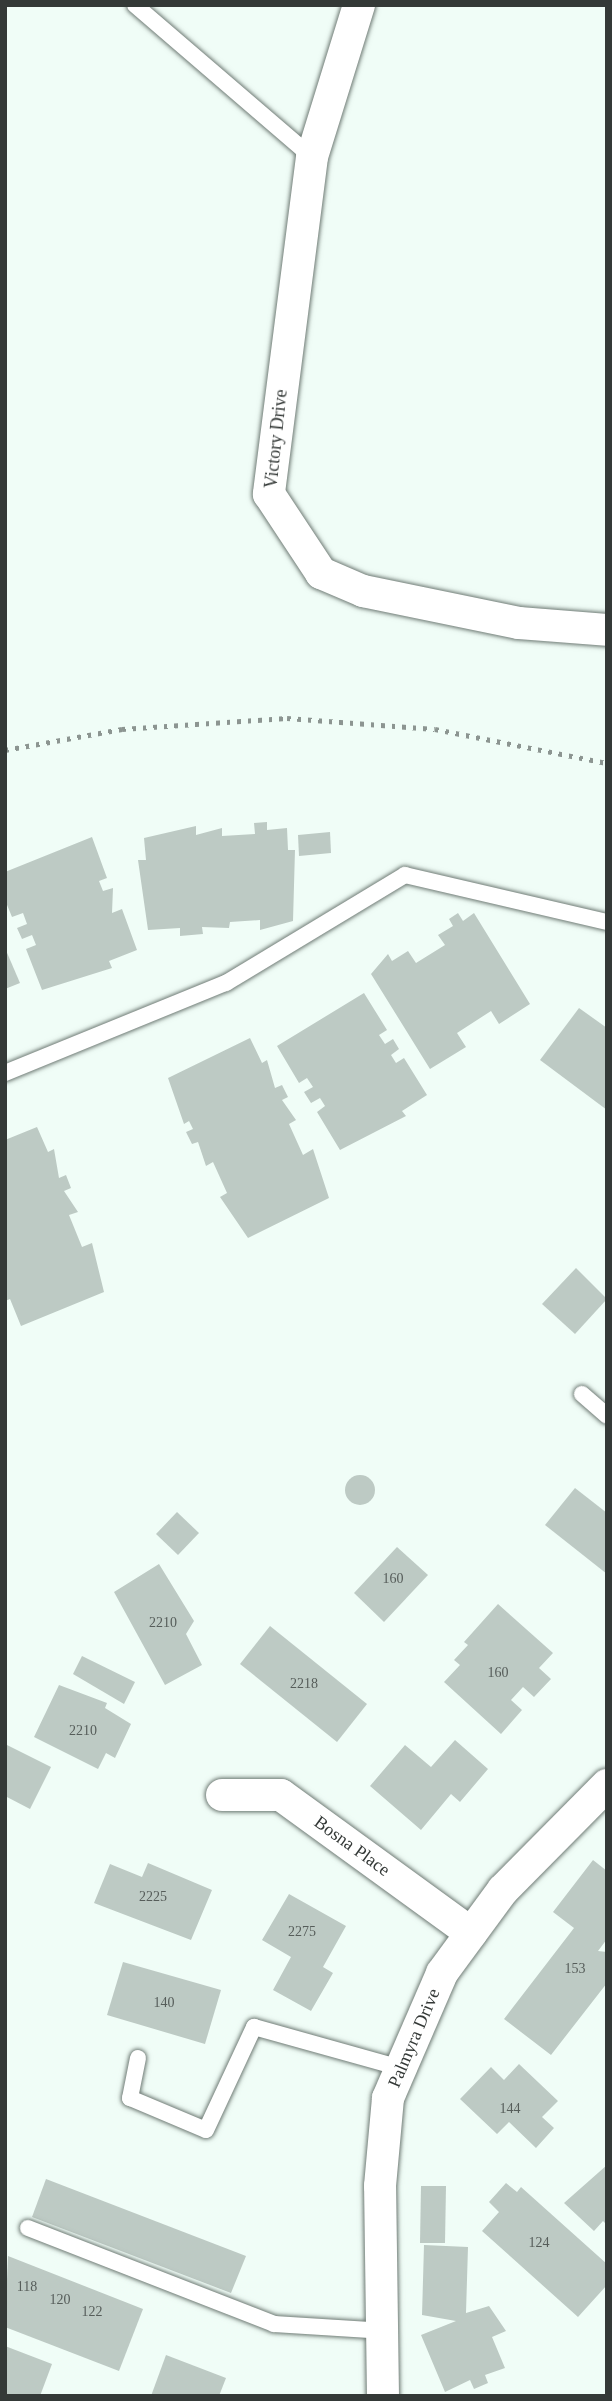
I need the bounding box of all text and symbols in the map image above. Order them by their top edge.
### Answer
street label: Victory Drive [260,388,292,490]
house number: 160 [382,1571,404,1587]
house number: 2210 [149,1615,177,1631]
house number: 160 [488,1665,508,1681]
house number: 2218 [290,1676,318,1692]
house number: 2210 [69,1723,97,1739]
street label: Bosna Place [310,1811,394,1881]
house number: 2225 [139,1889,167,1905]
house number: 2275 [288,1924,316,1940]
house number: 153 [564,1961,586,1977]
street label: Palmyra Drive [383,1985,445,2091]
house number: 140 [154,1995,174,2011]
house number: 144 [500,2101,520,2117]
house number: 124 [528,2235,550,2251]
house number: 118 [17,2279,37,2295]
house number: 120 [50,2292,70,2308]
house number: 122 [82,2304,102,2320]

